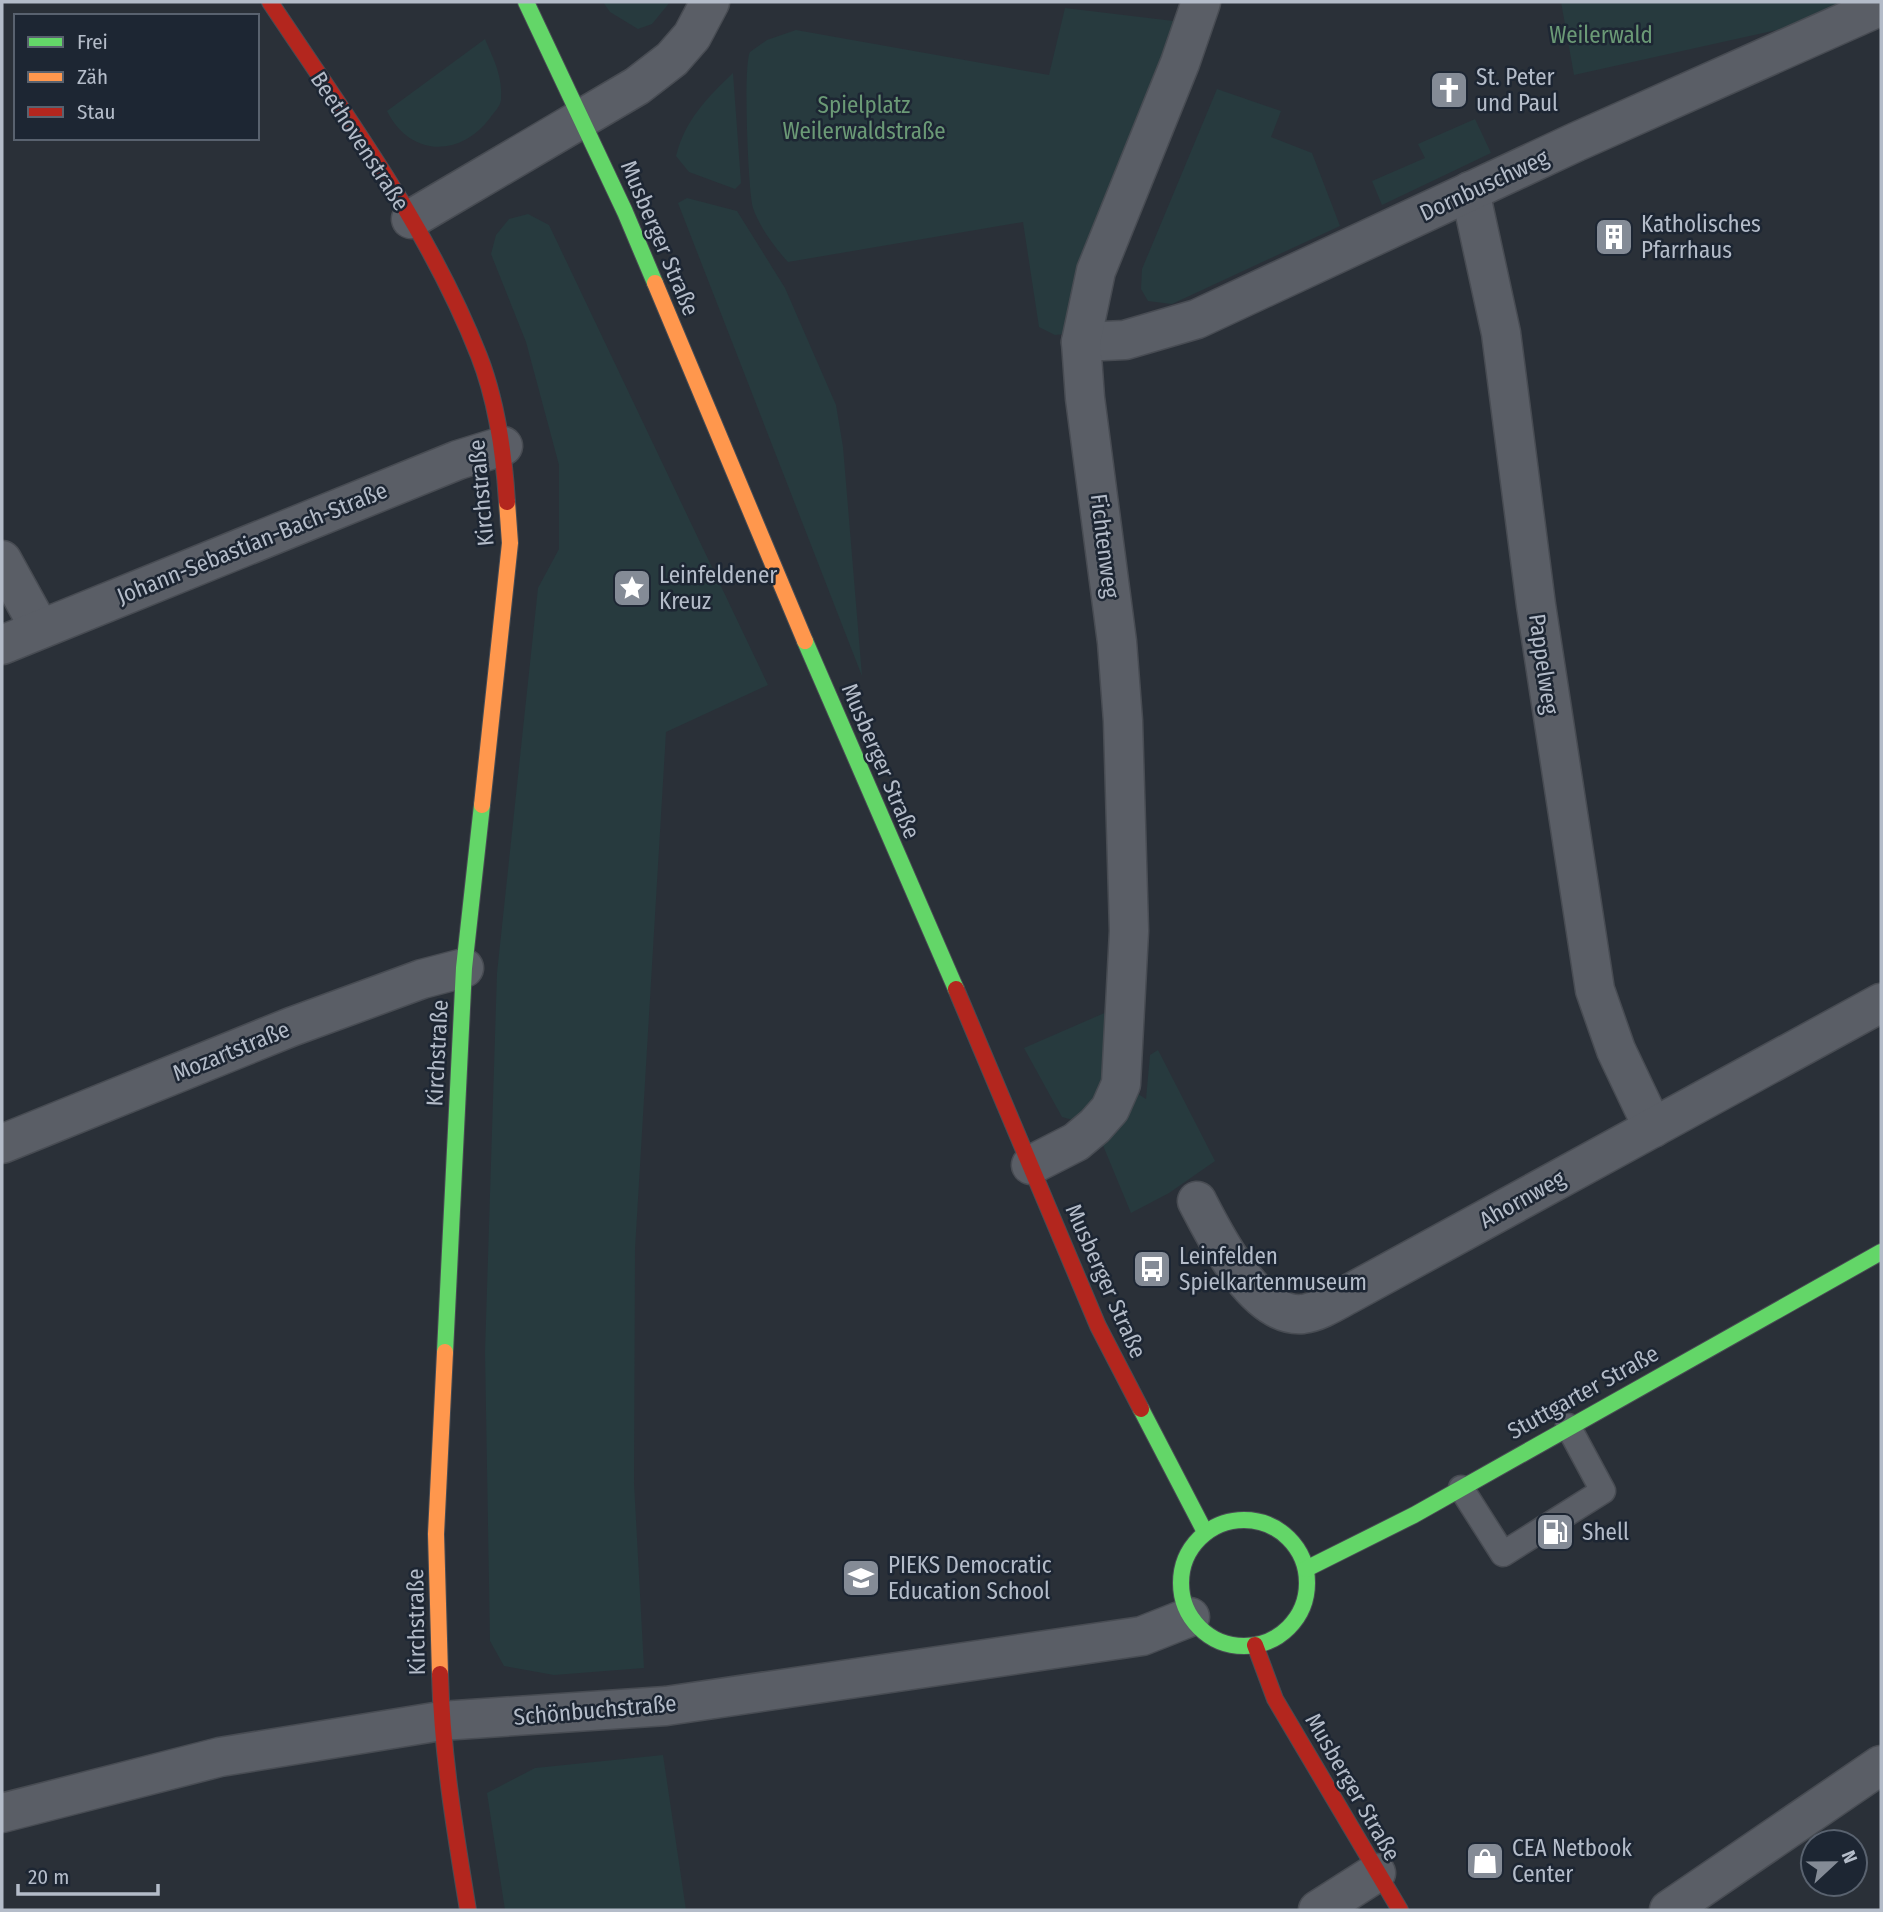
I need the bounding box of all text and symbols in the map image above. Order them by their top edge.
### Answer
legend [14,14,259,140]
park label: Weilerwald [1549,21,1653,49]
text: Frei [77,29,108,55]
place label: St. Peter und Paul [1476,63,1558,117]
text: Zäh [77,64,108,90]
street label: Beethovenstraße [305,66,415,216]
church icon: St. Peter und Paul [1428,69,1470,111]
park label: Spielplatz Weilerwaldstraße [782,91,946,145]
text: Stau [77,99,115,125]
street label: Dornbuschweg [1415,143,1553,227]
street label: Musberger Straße [615,156,705,320]
place label: Katholisches Pfarrhaus [1641,210,1761,264]
building icon: Katholisches Pfarrhaus [1593,216,1635,258]
street label: Kirchstraße [462,439,500,547]
street label: Johann-Sebastian-Bach-Straße [113,476,391,610]
street label: Fichtenweg [1085,492,1125,600]
place label: Leinfeldener Kreuz [659,561,777,615]
place icon: Leinfeldener Kreuz [611,567,653,609]
street label: Pappelweg [1523,612,1565,716]
street label: Musberger Straße [836,679,926,843]
street label: Kirchstraße [420,999,454,1107]
street label: Mozartstraße [168,1015,294,1087]
street label: Ahornweg [1474,1164,1570,1234]
street label: Musberger Straße [1059,1200,1153,1362]
place label: Leinfelden Spielkartenmuseum [1179,1242,1367,1296]
bus stop icon: Leinfelden Spielkartenmuseum [1131,1248,1173,1290]
street label: Stuttgarter Straße [1503,1339,1663,1445]
fuel station icon: Shell [1534,1511,1576,1553]
place label: Shell [1582,1518,1629,1546]
place label: PIEKS Democratic Education School [888,1551,1052,1605]
school or university icon: PIEKS Democratic Education School [840,1557,882,1599]
street label: Kirchstraße [401,1568,431,1676]
street label: Schönbuchstraße [512,1689,678,1731]
street label: Musberger Straße [1299,1708,1407,1866]
north arrow [1799,1828,1869,1898]
place label: CEA Netbook Center [1512,1834,1632,1888]
shop icon: CEA Netbook Center [1464,1840,1506,1882]
text: N [1837,1847,1862,1866]
scale bar [18,1853,158,1897]
text: 20 m [28,1864,69,1890]

